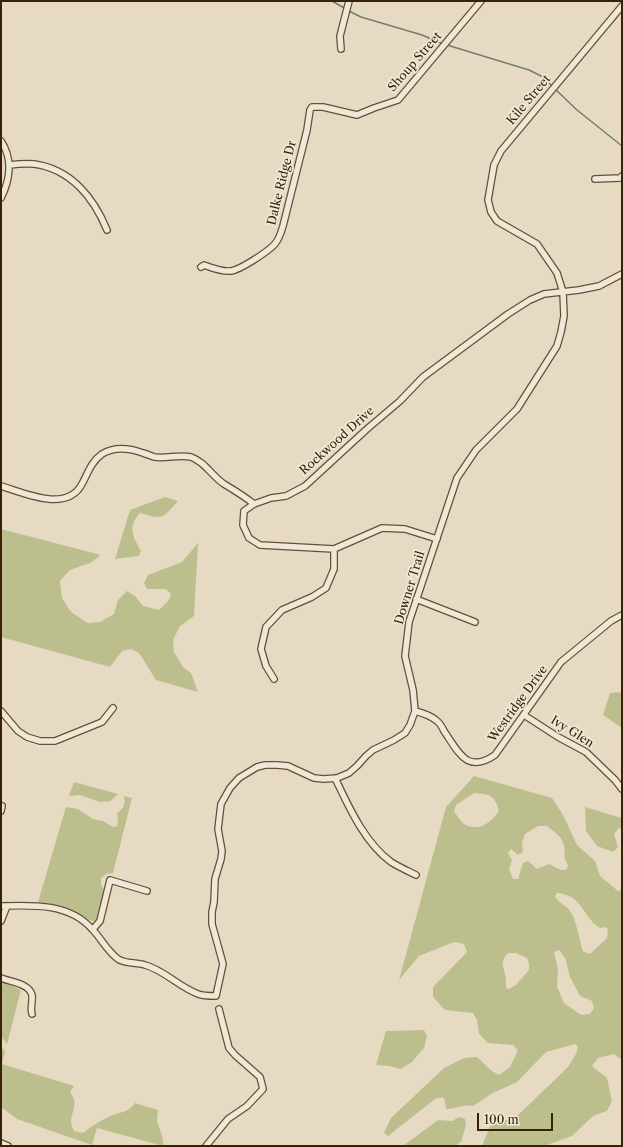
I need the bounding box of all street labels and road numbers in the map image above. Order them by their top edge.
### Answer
street label: Shoup Street [385,29,445,95]
street label: Kile Street [504,72,554,128]
street label: Dalke Ridge Dr [265,139,299,227]
street label: Rockwood Drive [297,404,377,478]
street label: Downer Trail [392,550,428,626]
street label: Westridge Drive [485,663,551,745]
street label: Ivy Glen [548,713,596,751]

